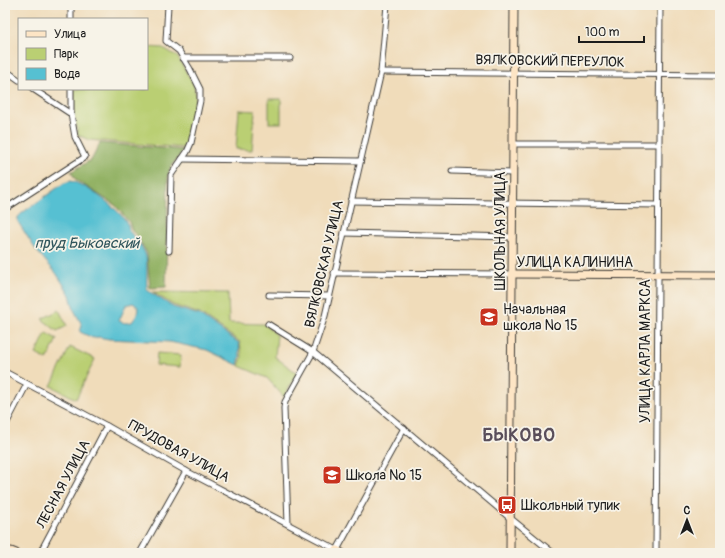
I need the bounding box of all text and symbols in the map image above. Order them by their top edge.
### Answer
legend [18,18,148,90]
scale bar [579,18,644,44]
text: 100 m [585,25,620,40]
text: Улица [54,27,86,42]
text: Парк [54,47,79,62]
street label: ВЯЛКОВСКИЙ ПЕРЕУЛОК [475,51,625,71]
text: Вода [54,67,80,82]
street label: ШКОЛЬНАЯ УЛИЦА [492,172,509,290]
street label: ВЯЛКОВСКАЯ УЛИЦА [301,199,347,329]
water label: пруд Быковский [35,234,141,253]
street label: УЛИЦА КАЛИНИНА [517,254,633,271]
street label: УЛИЦА КАРЛА МАРКСА [637,279,654,423]
place label: Начальная школа № 15 [503,301,578,334]
school or university icon: Начальная школа № 15 [478,306,500,328]
street label: ПРУДОВАЯ УЛИЦА [125,416,233,486]
district label: БЫКОВО [482,424,556,447]
street label: ЛЕСНАЯ УЛИЦА [32,437,93,532]
school or university icon: Школа № 15 [321,464,343,486]
place label: Школа № 15 [346,467,422,484]
bus stop icon: Школьный тупик [496,494,518,516]
place label: Школьный тупик [521,497,620,514]
north arrow [667,500,707,540]
text: С [684,504,691,517]

